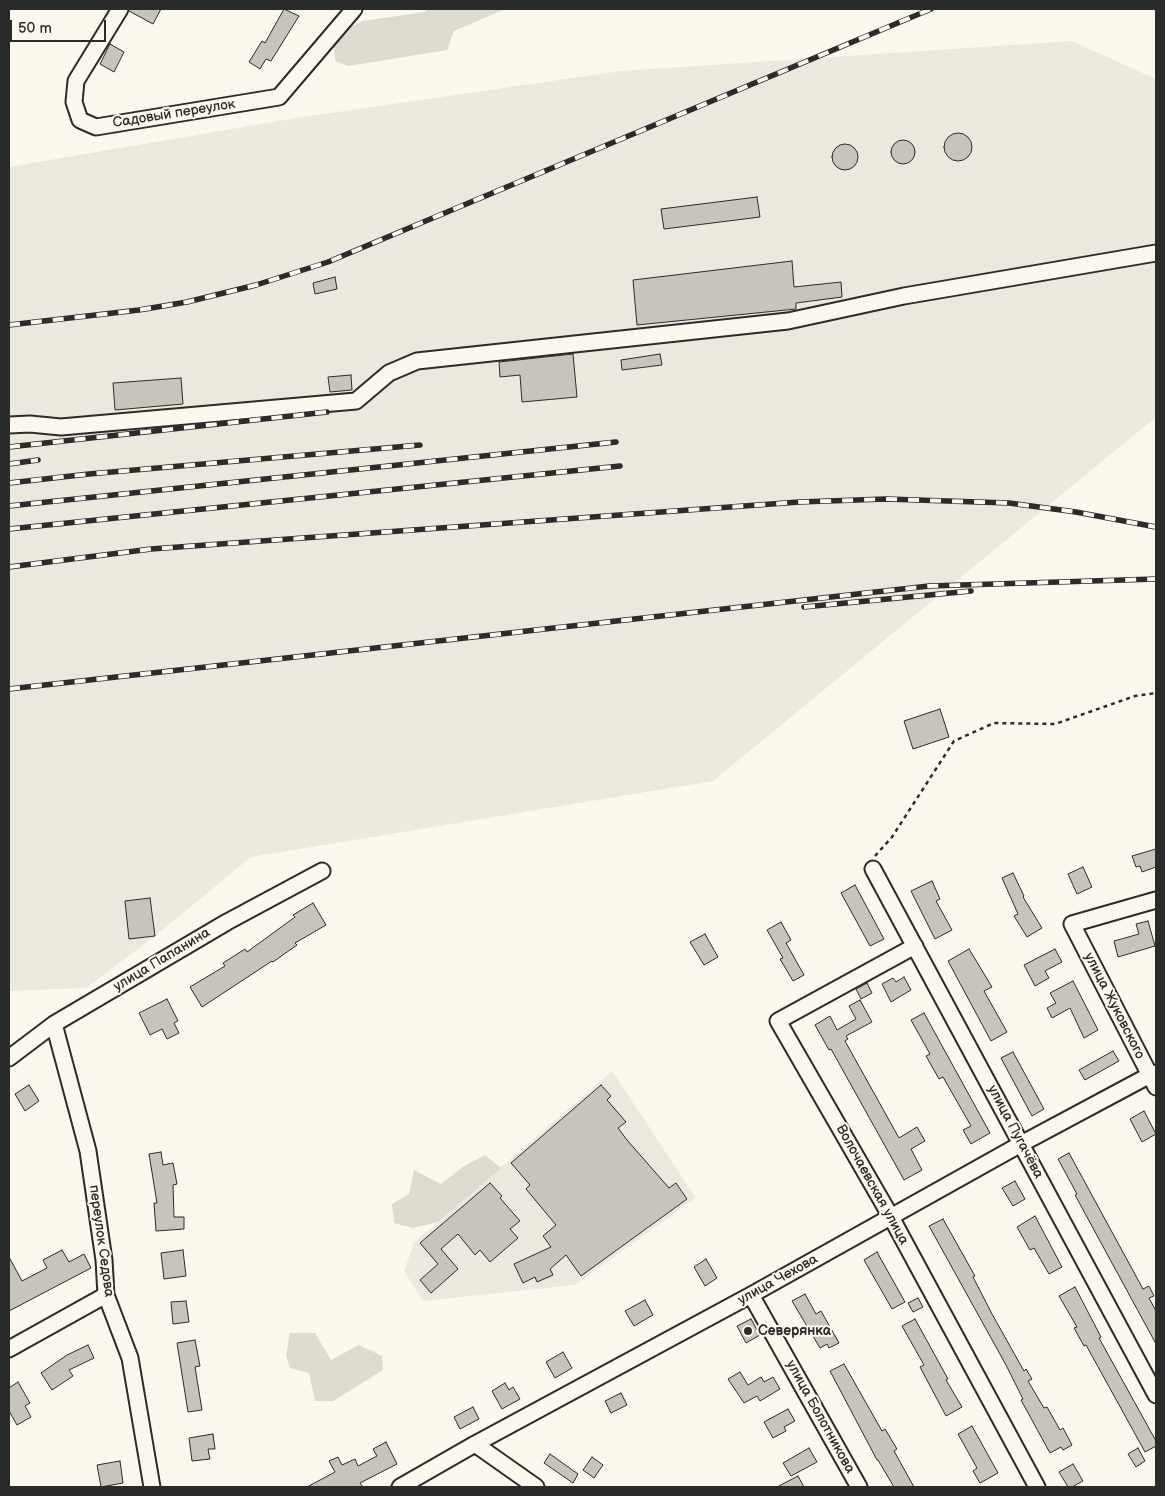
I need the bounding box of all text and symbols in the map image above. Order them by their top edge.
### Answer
scale bar [12,10,109,42]
text: 50 m [18,19,52,38]
street label: Садовый переулок [112,96,236,132]
street label: улица Папанина [111,925,213,995]
street label: улица Жуковского [1080,950,1148,1062]
street label: улица Пугачёва [983,1082,1047,1182]
street label: Волочаевская улица [832,1122,912,1248]
street label: переулок Седова [85,1184,117,1298]
street label: улица Чехова [735,1251,821,1309]
place label: Северянка [758,1323,831,1339]
marker: Северянка [742,1325,754,1337]
street label: улица Болотникова [782,1358,858,1476]

